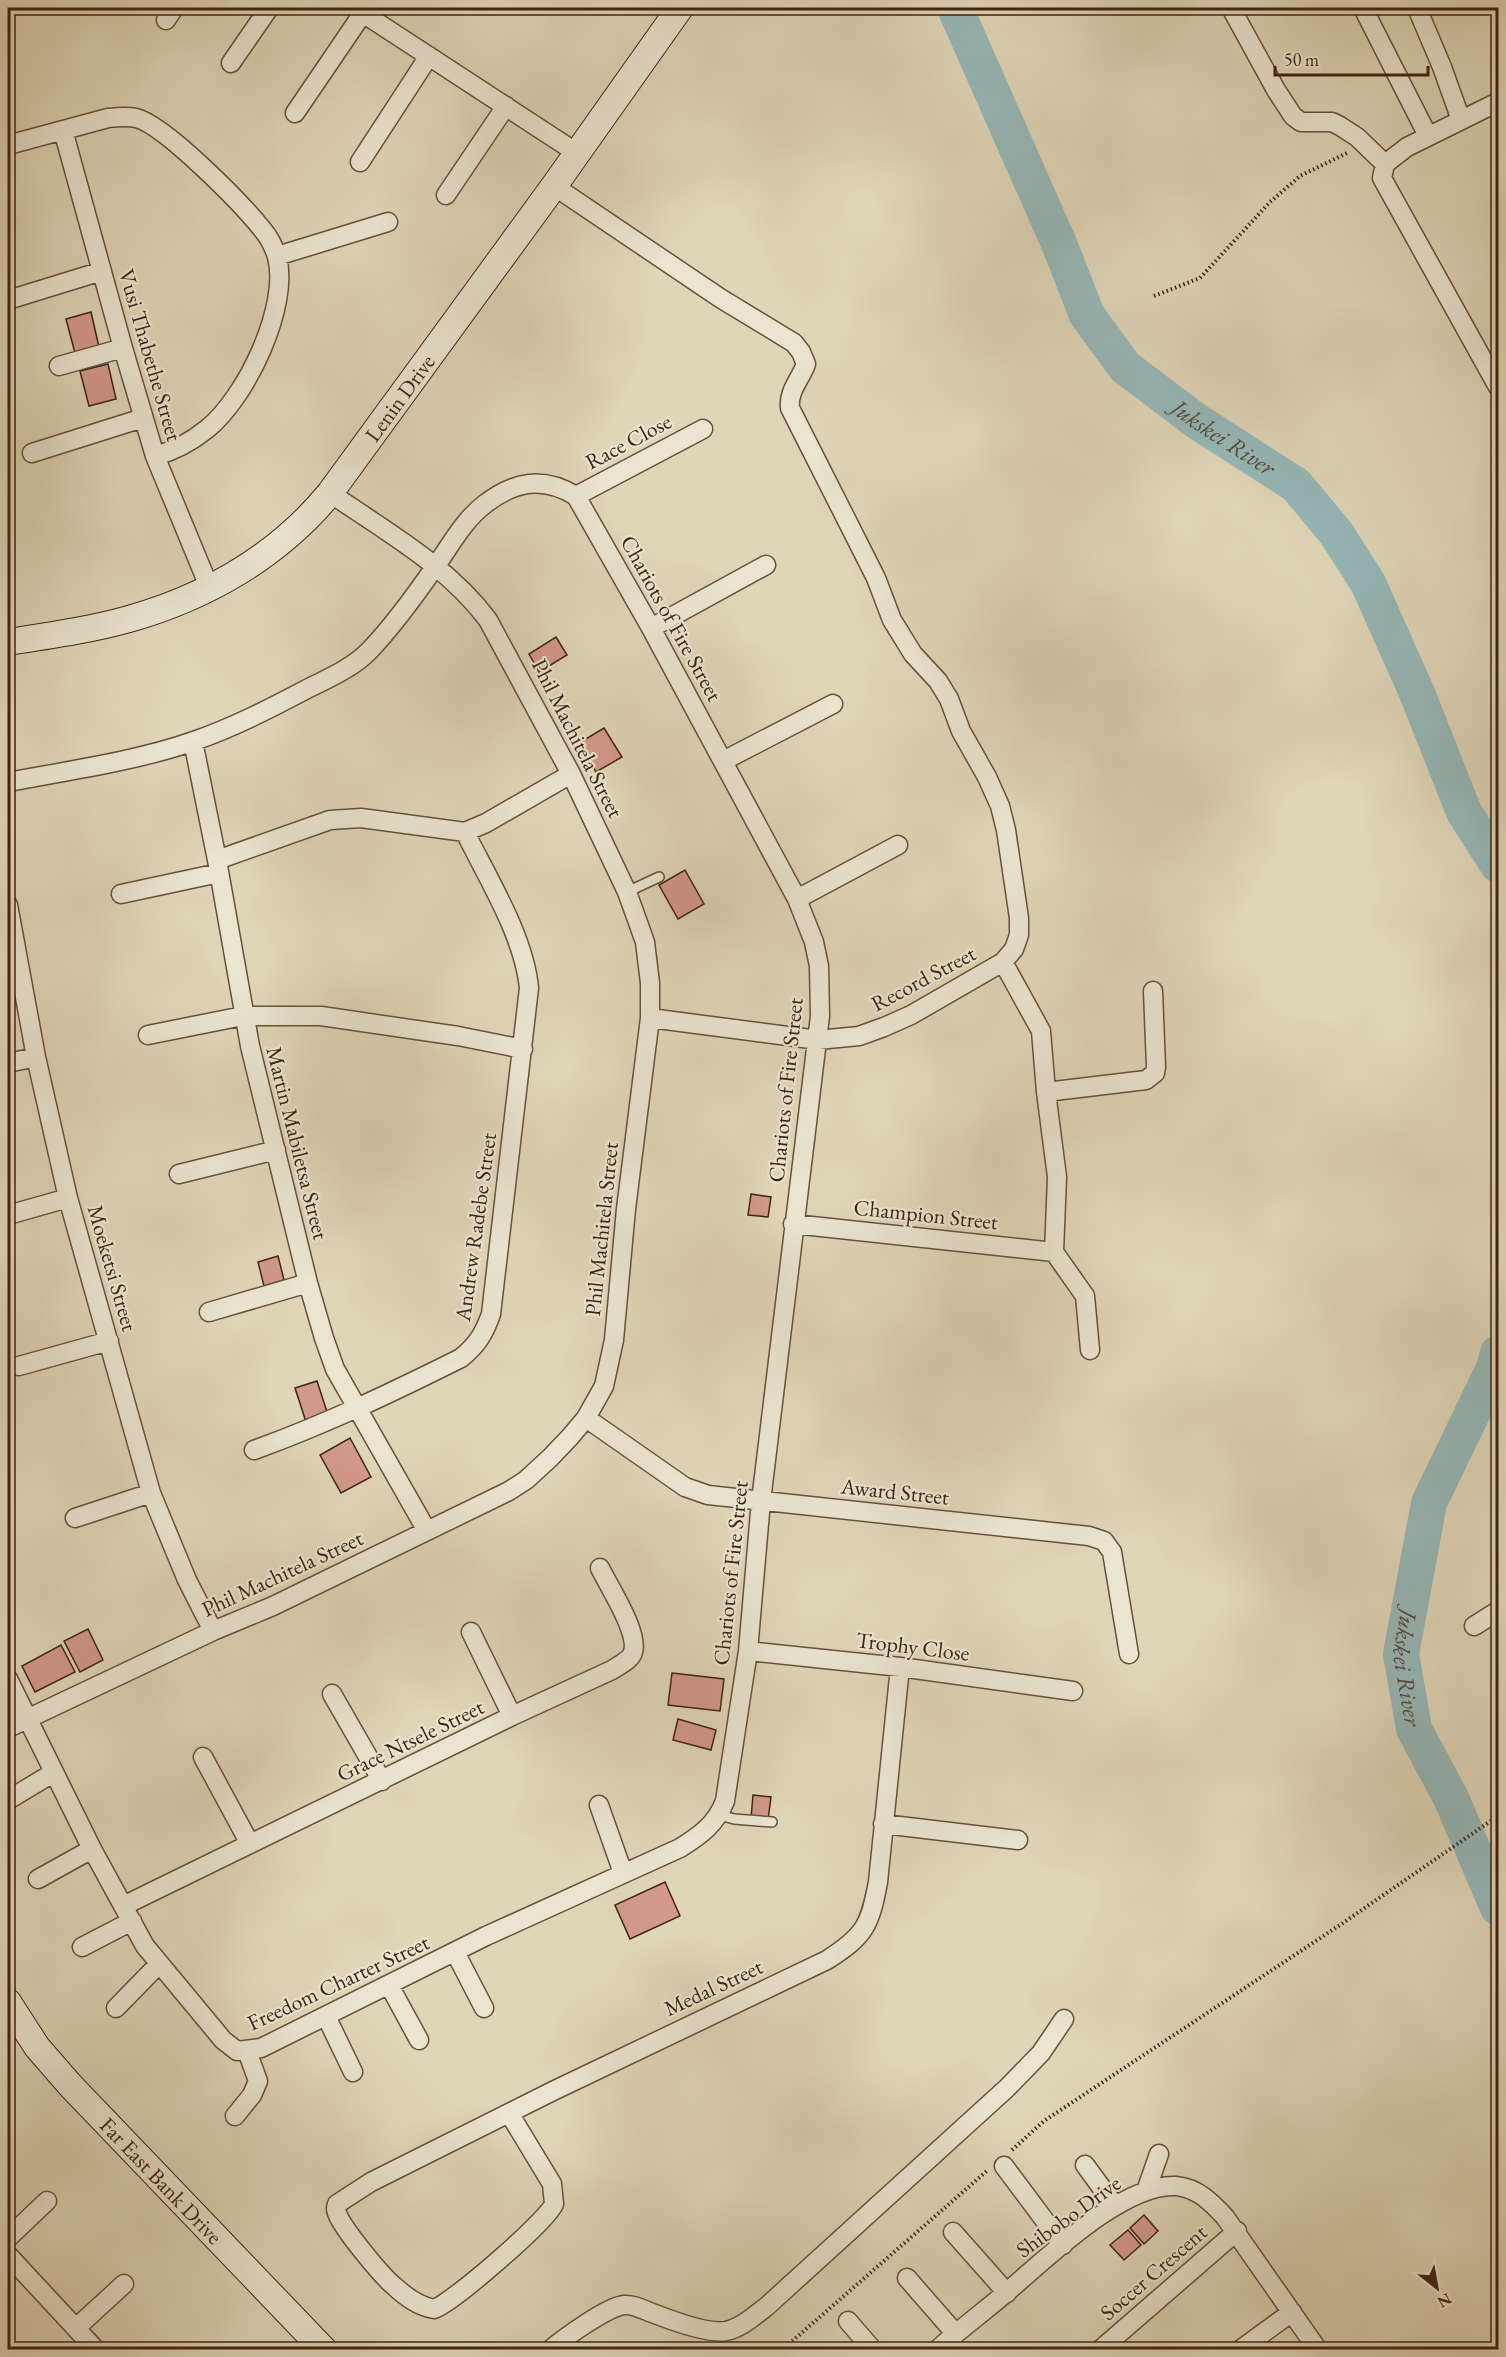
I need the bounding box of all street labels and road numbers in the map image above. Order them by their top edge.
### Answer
street label: Vusi Thabethe Street [112,266,189,445]
street label: Lenin Drive [358,348,442,448]
street label: Race Close [580,407,677,476]
street label: Chariots of Fire Street [614,530,729,706]
street label: Phil Machitela Street [525,654,630,823]
street label: Record Street [866,939,981,1018]
street label: Chariots of Fire Street [761,996,810,1184]
street label: Martin Mabiletsa Street [259,1044,336,1243]
street label: Andrew Radebe Street [448,1131,503,1324]
street label: Phil Machitela Street [578,1141,625,1317]
street label: Champion Street [852,1193,1000,1236]
street label: Moeketsi Street [81,1202,144,1335]
street label: Award Street [839,1471,950,1512]
street label: Chariots of Fire Street [706,1479,755,1667]
street label: Phil Machitela Street [197,1523,368,1624]
street label: Trophy Close [855,1625,972,1668]
street label: Grace Ntsele Street [332,1692,489,1789]
street label: Freedom Charter Street [243,1928,434,2037]
street label: Medal Street [659,1952,767,2023]
street label: Far East Bank Drive [93,2111,229,2251]
street label: Shibobo Drive [1010,2168,1127,2264]
street label: Soccer Crescent [1094,2218,1213,2327]

